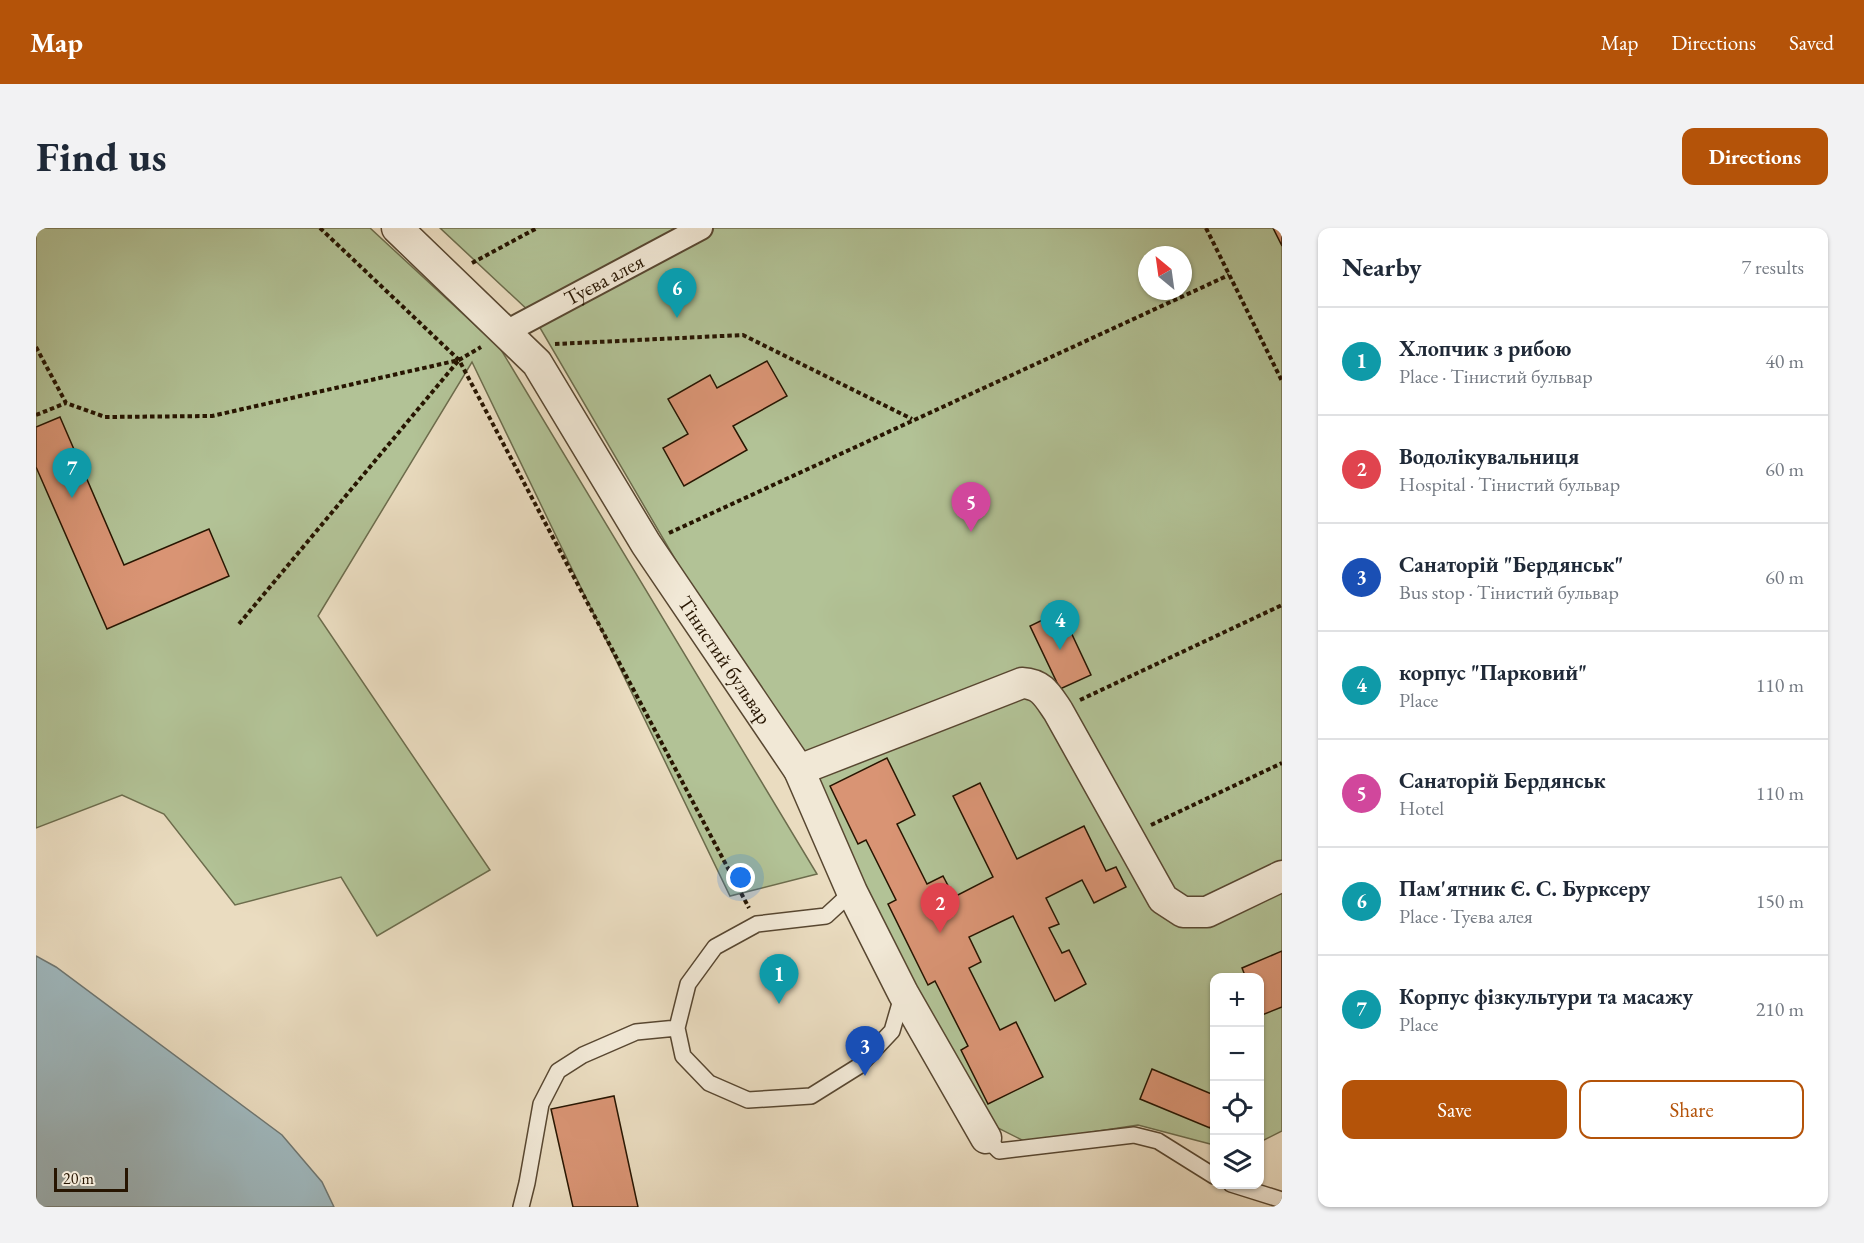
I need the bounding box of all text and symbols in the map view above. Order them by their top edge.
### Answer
text: Map [30,24,83,60]
text: Map [1601,29,1638,56]
text: Directions [1671,29,1756,56]
text: Saved [1789,29,1834,56]
button: Directions [1682,128,1828,185]
text: Find us [36,129,167,184]
north arrow [1138,246,1192,300]
street label: Туєва алея [559,247,648,312]
text: Nearby [1342,250,1422,284]
text: 7 results [1741,254,1804,280]
pin: 6 [658,268,696,318]
text: Хлопчик з рибою [1399,334,1571,363]
text: 1 [1356,348,1367,374]
text: 40 m [1765,348,1804,374]
text: Place · Тінистий бульвар [1399,363,1593,389]
text: Водолікувальниця [1399,442,1579,471]
pin: 7 [52,448,92,498]
text: 2 [1356,456,1367,482]
text: 60 m [1765,456,1804,482]
text: Hospital · Тінистий бульвар [1399,471,1620,497]
pin: 5 [952,482,990,532]
text: Санаторій "Бердянськ" [1399,550,1623,579]
text: 3 [1356,564,1367,590]
text: 60 m [1765,564,1804,590]
text: Bus stop · Тінистий бульвар [1399,579,1619,605]
street label: Тінистий бульвар [672,590,778,729]
pin: 4 [1040,600,1080,650]
text: корпус "Парковий" [1399,658,1587,687]
text: 4 [1356,672,1367,698]
text: 110 m [1756,672,1804,698]
text: Place [1399,687,1438,713]
text: Санаторій Бердянськ [1399,766,1606,795]
text: 5 [1356,780,1367,806]
text: 110 m [1756,780,1804,806]
text: Hotel [1399,795,1444,821]
your location [726,863,755,892]
text: Пам'ятник Є. С. Бурксеру [1399,874,1650,903]
pin: 2 [920,884,960,933]
text: 6 [1356,888,1367,914]
text: 150 m [1756,888,1804,914]
text: Place · Туєва алея [1399,903,1533,929]
pin: 1 [760,954,798,1004]
map controls [1210,973,1264,1189]
button: + [1210,973,1264,1027]
text: Корпус фізкультури та масажу [1399,982,1693,1011]
text: 7 [1356,996,1367,1022]
text: 210 m [1756,996,1804,1022]
text: Place [1399,1011,1438,1037]
pin: 3 [846,1026,884,1076]
button: − [1210,1027,1264,1081]
button: Save [1342,1080,1567,1139]
button: Share [1579,1080,1804,1139]
button: locate [1210,1081,1264,1135]
button: layers [1210,1135,1264,1189]
scale bar [54,1165,128,1192]
text: 20 m [63,1168,94,1189]

